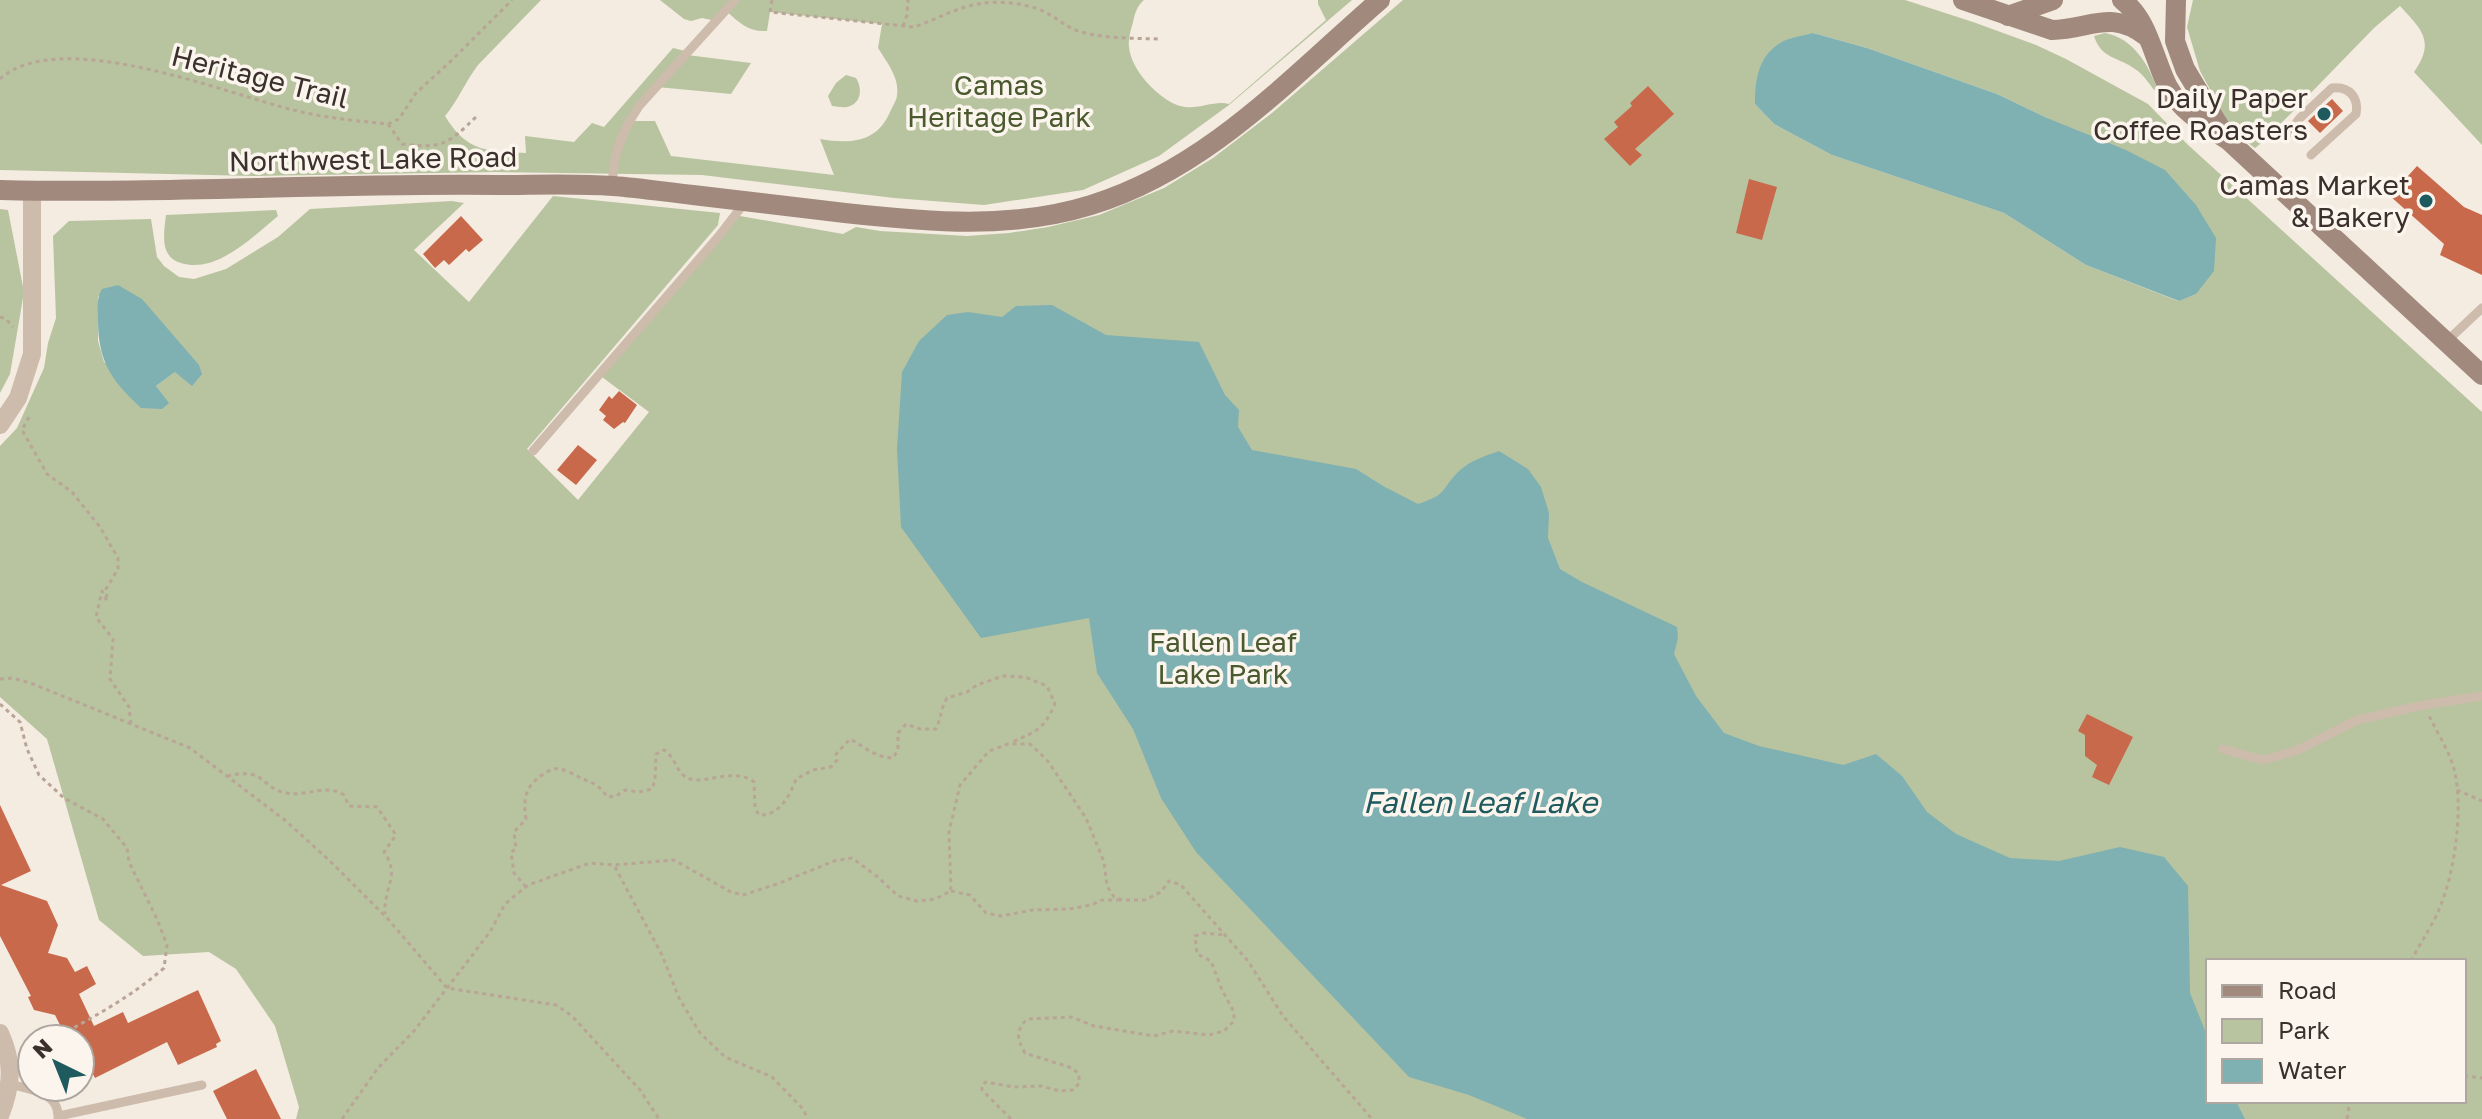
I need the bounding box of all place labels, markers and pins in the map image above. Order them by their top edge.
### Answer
place label: Daily Paper Coffee Roasters [2093,81,2308,146]
marker: Daily Paper Coffee Roasters [2315,105,2333,123]
place label: Camas Market & Bakery [2219,168,2410,233]
marker: Camas Market & Bakery [2417,192,2435,210]

